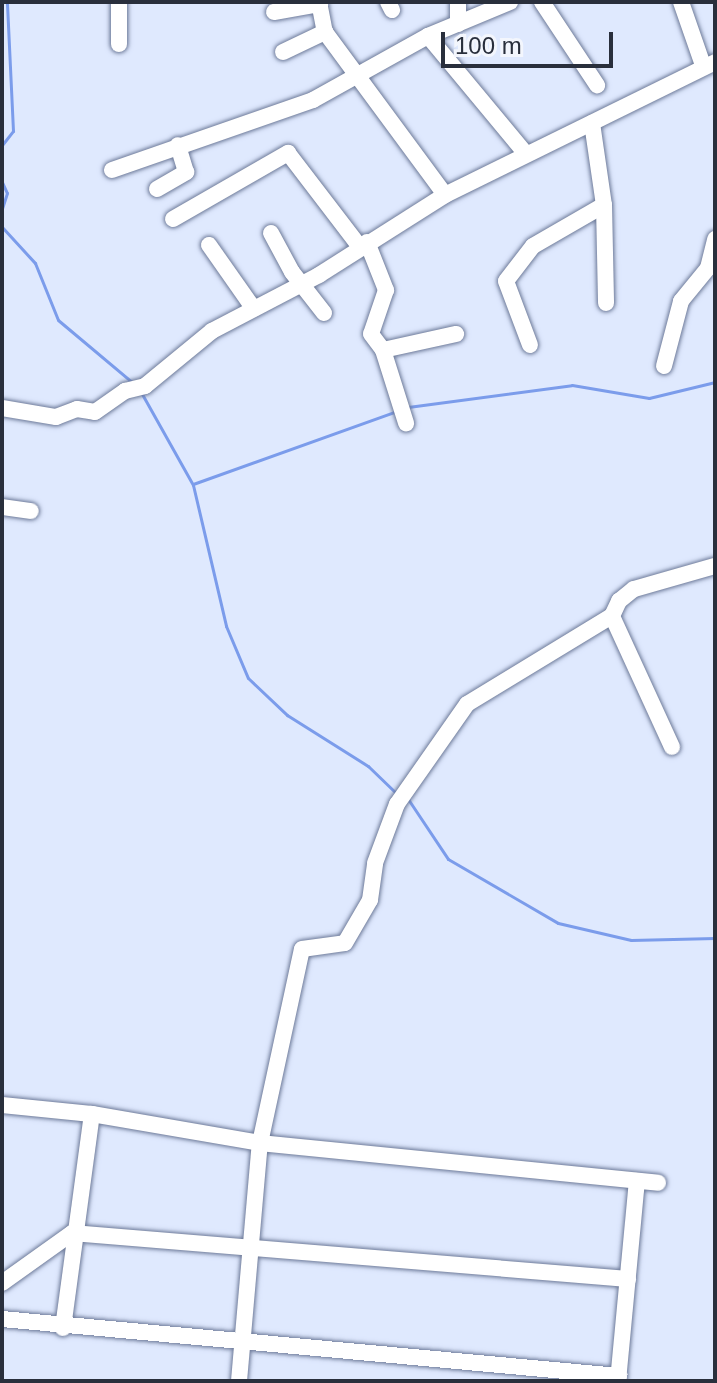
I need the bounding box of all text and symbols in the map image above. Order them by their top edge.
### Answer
scale bar [445,16,617,66]
text: 100 m [455,32,522,59]

